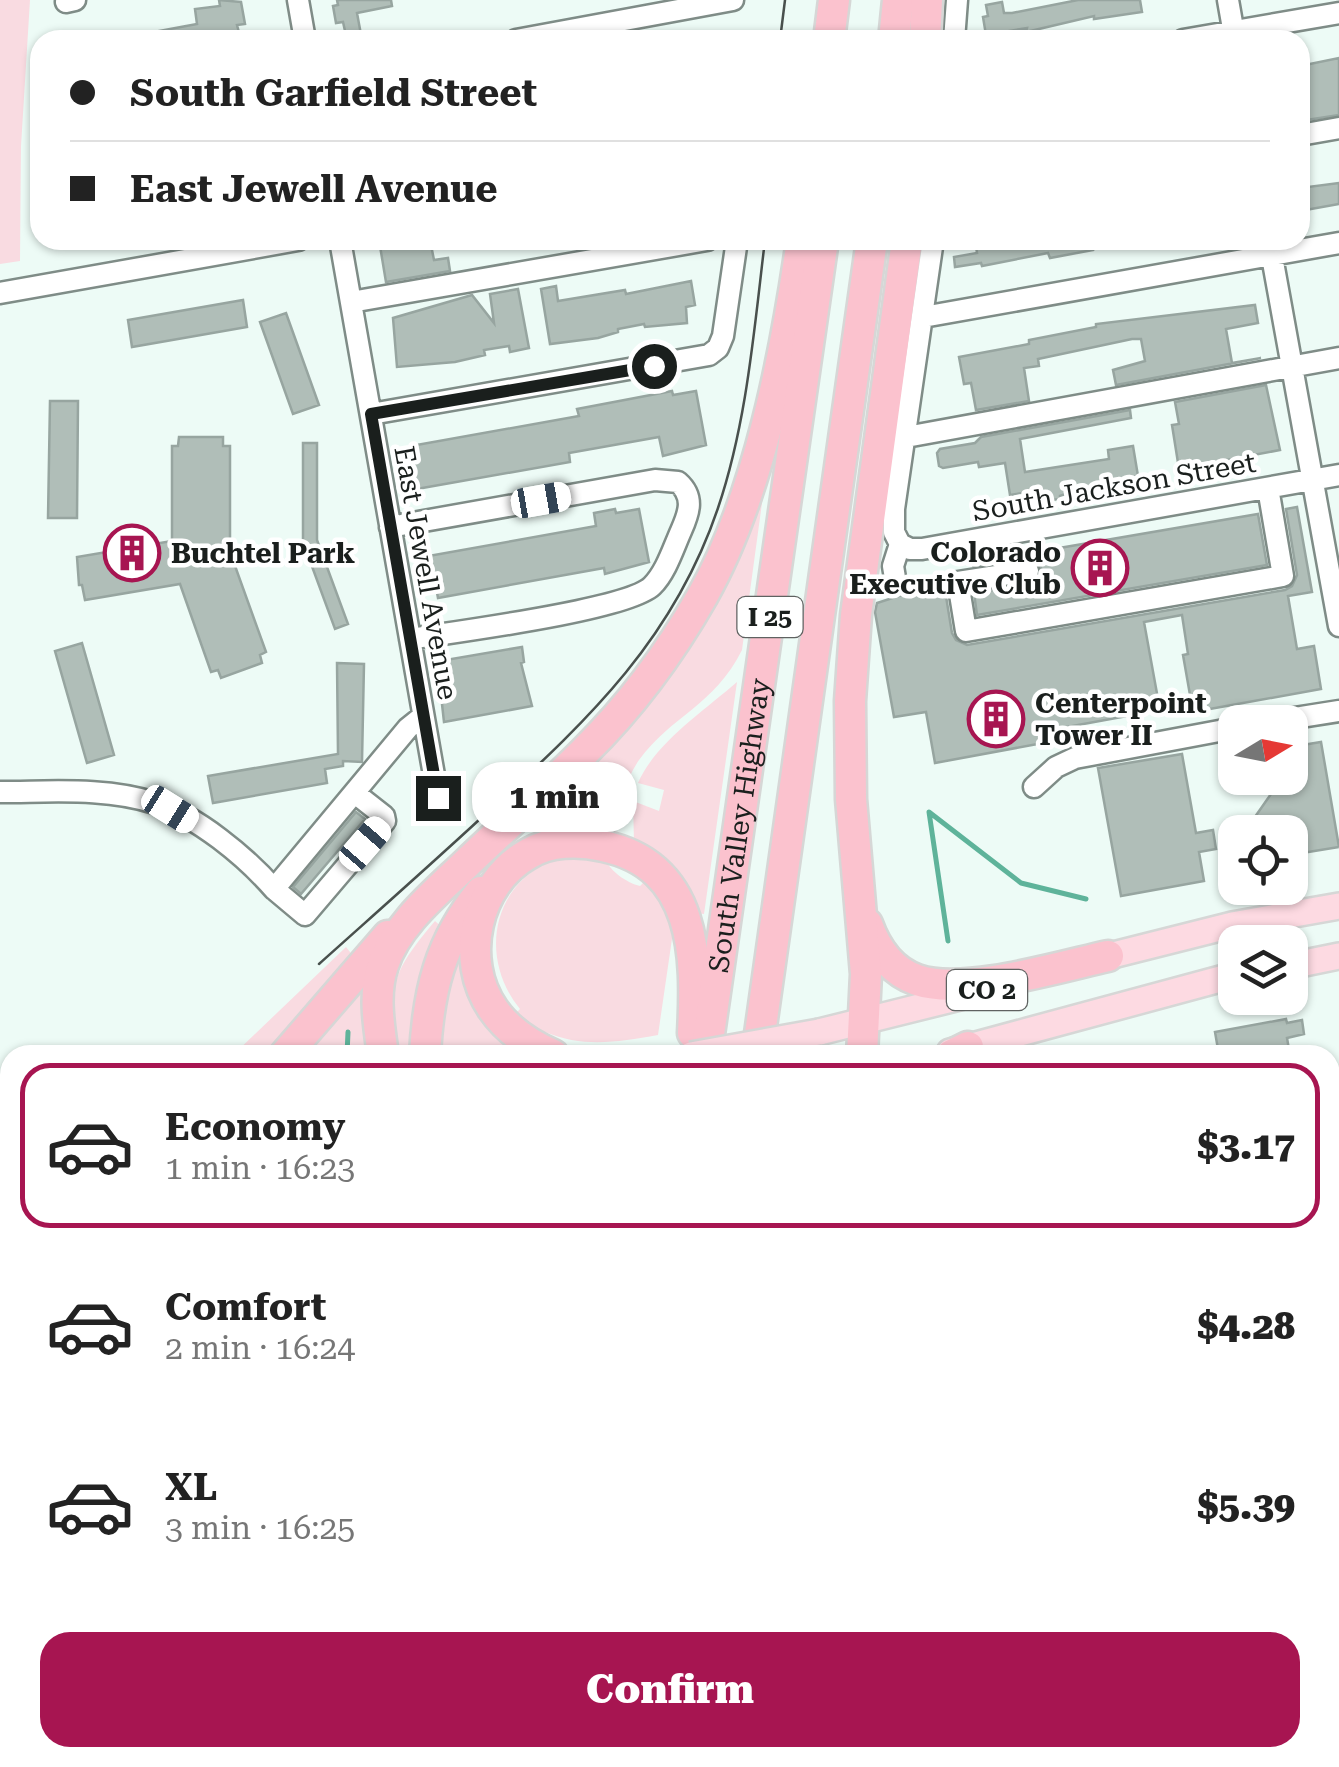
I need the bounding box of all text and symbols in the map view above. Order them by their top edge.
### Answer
text: South Garfield Street [130,71,537,115]
text: East Jewell Avenue [130,167,498,211]
route start [632,344,677,389]
street label: East Jewell Avenue [387,444,465,702]
street label: South Jackson Street [970,446,1258,528]
car [509,480,573,520]
building icon: Buchtel Park [102,523,162,583]
place label: Colorado Executive Club [849,536,1061,601]
place label: Buchtel Park [171,537,355,570]
building icon: Colorado Executive Club [1070,538,1130,598]
road number: I 25 [738,597,802,637]
street label: South Valley Highway [702,676,776,975]
place label: Centerpoint Tower II [1035,687,1207,752]
building icon: Centerpoint Tower II [966,689,1026,749]
north arrow [1218,705,1308,795]
map controls [1218,705,1308,1015]
callout: 1 min [473,763,638,833]
route end [416,776,461,821]
text: 1 min [510,778,599,816]
car [137,780,203,838]
car [334,812,396,876]
button: locate [1218,815,1308,905]
button: layers [1218,925,1308,1015]
road number: CO 2 [947,970,1027,1010]
icon: car [45,1101,135,1191]
text: Economy [165,1105,345,1149]
text: $3.17 [1197,1124,1295,1168]
text: 1 min · 16:23 [165,1149,355,1187]
icon: car [45,1281,135,1371]
text: Comfort [165,1285,326,1329]
text: $4.28 [1197,1304,1295,1348]
text: 2 min · 16:24 [165,1329,355,1367]
icon: car [45,1461,135,1551]
text: XL [165,1465,217,1509]
text: $5.39 [1197,1484,1295,1528]
text: 3 min · 16:25 [165,1509,355,1547]
button: Confirm [40,1632,1300,1747]

